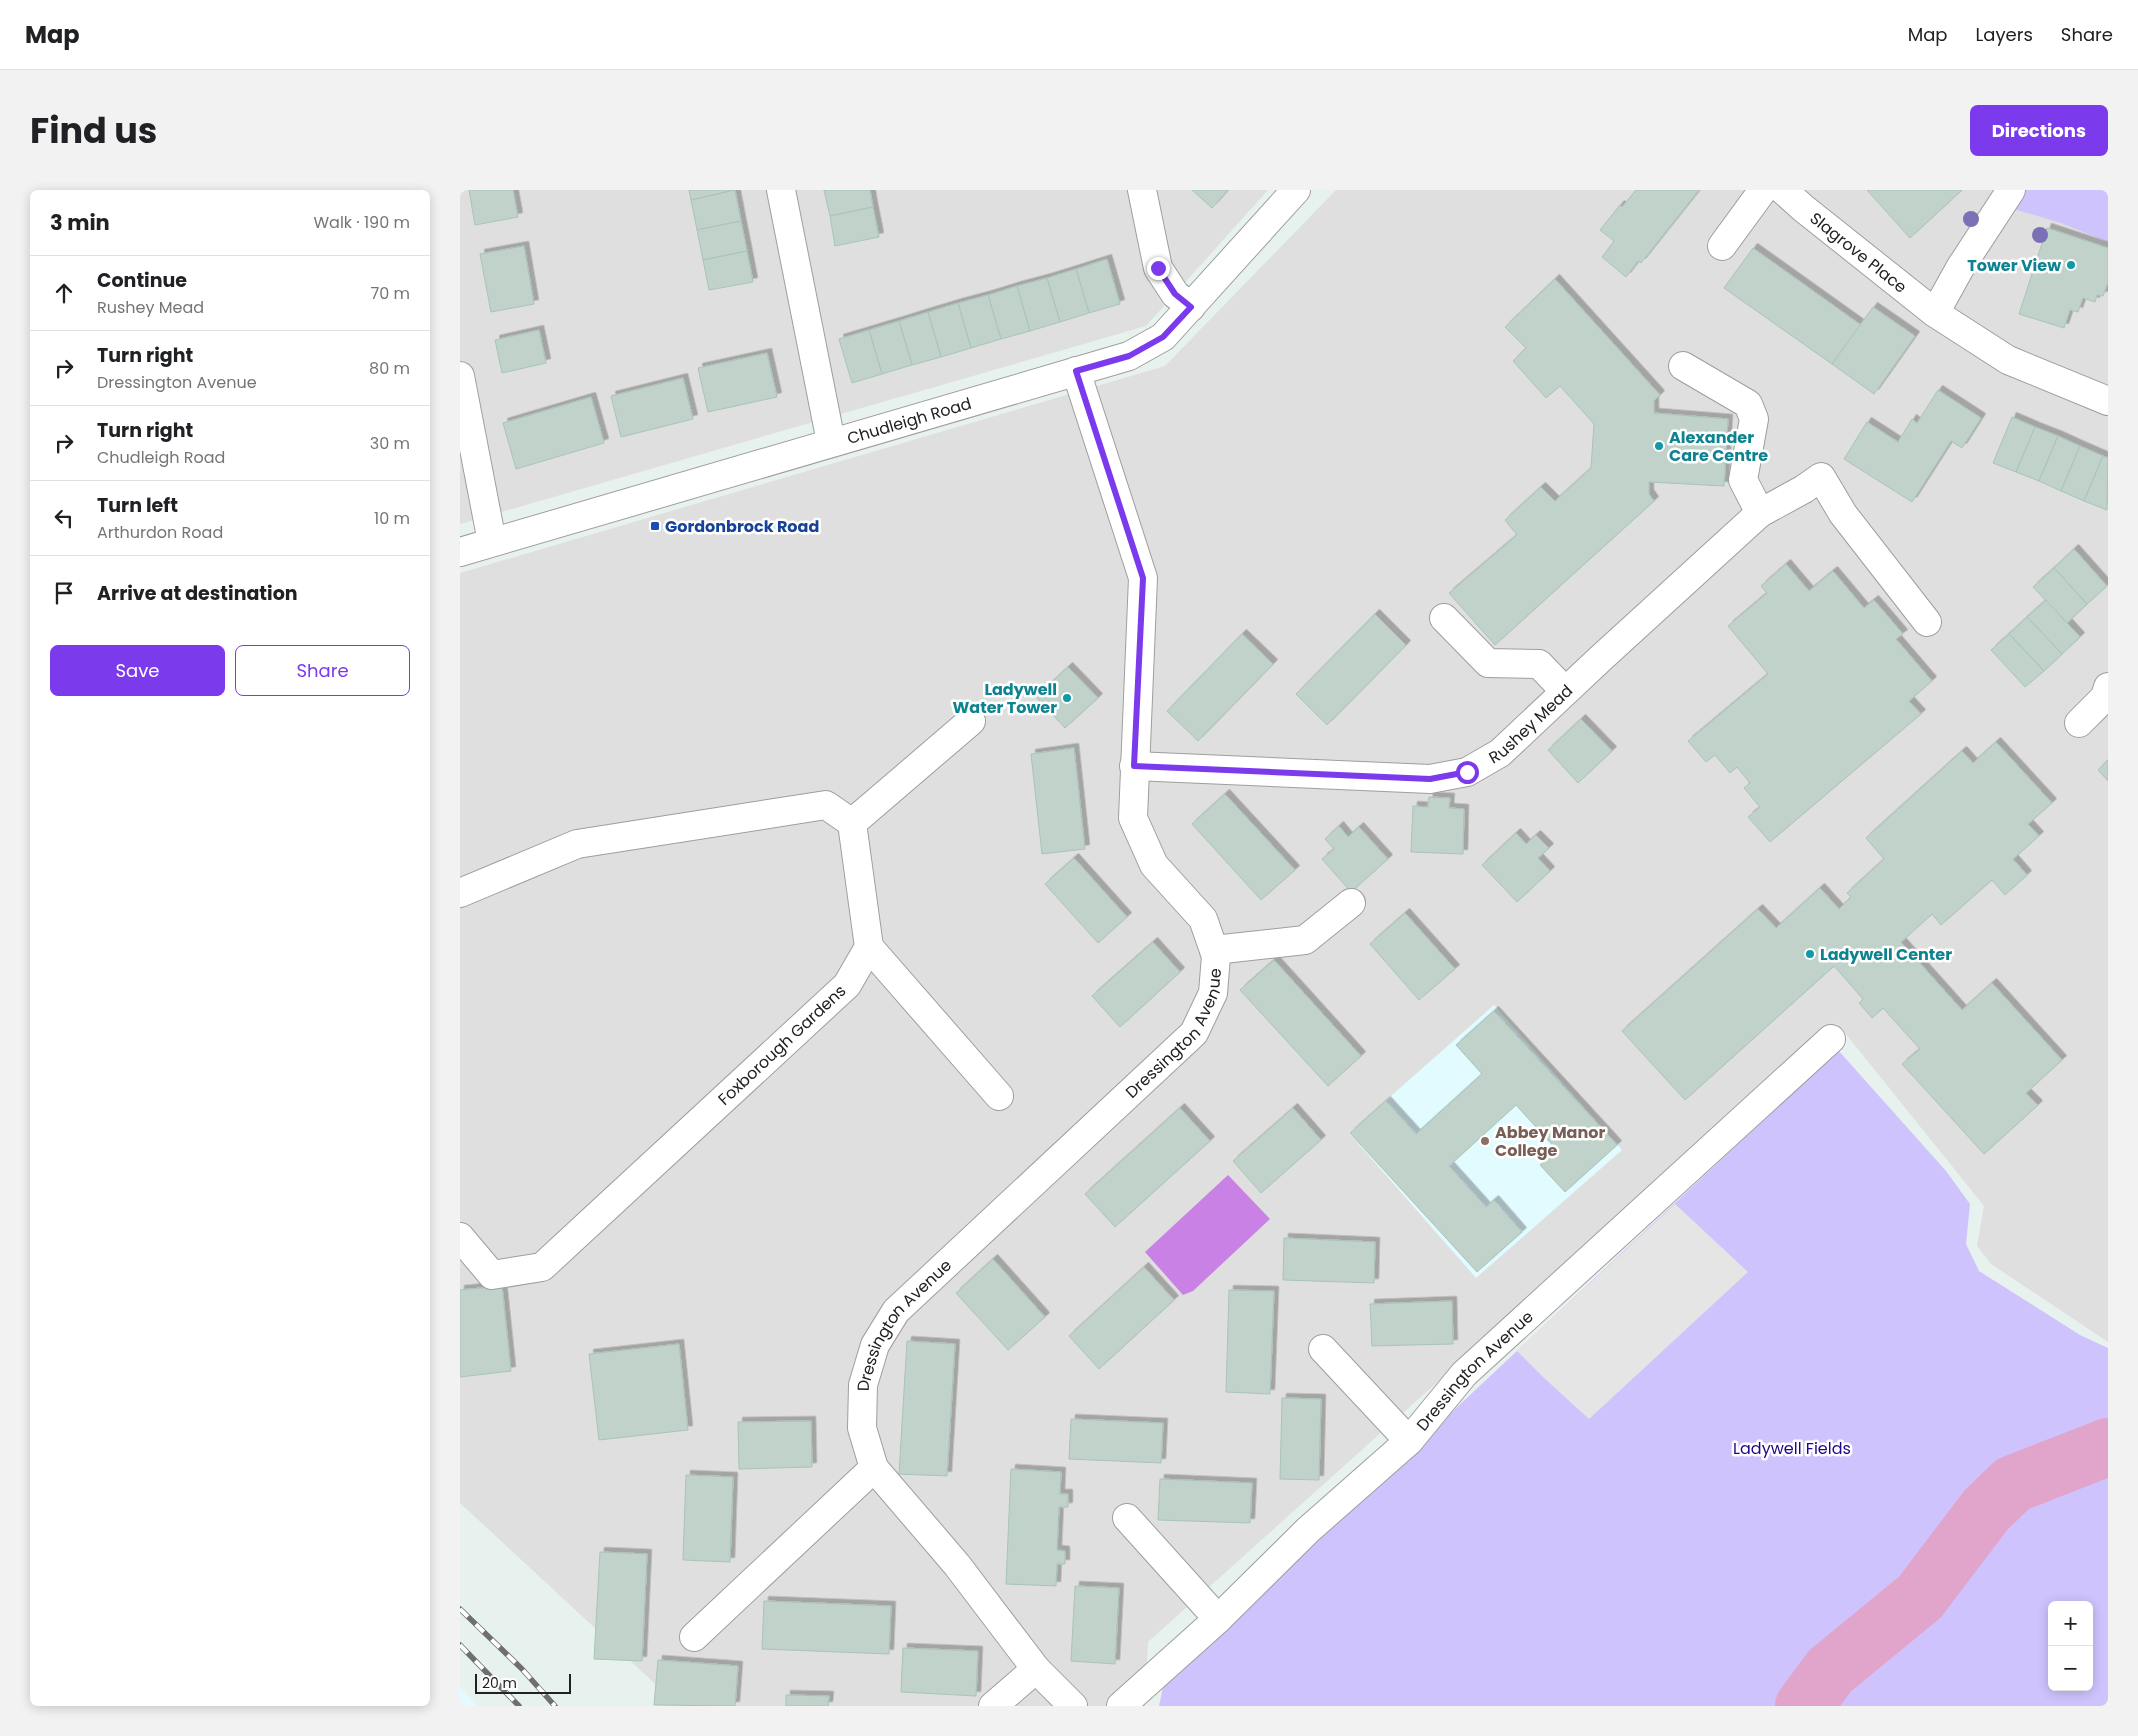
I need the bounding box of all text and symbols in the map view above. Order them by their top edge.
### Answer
text: Map [25,18,80,51]
text: Map [1908,22,1948,47]
text: Layers [1976,22,2033,47]
text: Share [2061,22,2113,47]
button: Directions [1970,105,2108,156]
text: Find us [30,106,157,155]
street label: Slagrove Place [1805,207,1912,298]
text: 3 min [50,208,110,237]
text: Walk · 190 m [313,211,410,234]
place label: Tower View [1967,254,2061,277]
route end [1147,257,1170,280]
marker: Tower View [2065,259,2077,271]
text: Continue [97,267,187,294]
icon: ahead [50,279,78,307]
text: 70 m [370,282,410,305]
text: Rushey Mead [97,296,204,319]
text: Turn right [97,342,193,369]
icon: right [50,354,78,382]
text: 80 m [369,357,410,380]
text: Dressington Avenue [97,371,257,394]
street label: Chudleigh Road [844,391,974,450]
text: Turn right [97,417,193,444]
place label: Alexander Care Centre [1669,426,1768,467]
icon: right [50,429,78,457]
text: 30 m [370,432,410,455]
marker: Alexander Care Centre [1653,440,1665,452]
text: Chudleigh Road [97,446,225,469]
text: Turn left [97,492,178,519]
icon: left [50,504,78,532]
text: 10 m [374,507,410,530]
place label: Gordonbrock Road [665,515,819,538]
marker: Gordonbrock Road [649,520,661,532]
text: Arthurdon Road [97,521,223,544]
icon: arrive [50,579,78,607]
text: Arrive at destination [97,580,298,607]
button: Save [50,645,225,696]
button: Share [235,645,410,696]
place label: Ladywell Water Tower [953,678,1057,719]
street label: Rushey Mead [1484,679,1578,769]
marker: Ladywell Water Tower [1061,692,1073,704]
route start [1456,761,1479,784]
place label: Ladywell Center [1820,943,1952,966]
marker: Ladywell Center [1804,948,1816,960]
street label: Dressington Avenue [1120,967,1226,1103]
street label: Foxborough Gardens [713,980,851,1110]
place label: Abbey Manor College [1495,1121,1605,1162]
marker: Abbey Manor College [1479,1135,1491,1147]
street label: Dressington Avenue [851,1254,956,1391]
street label: Dressington Avenue [1411,1305,1538,1435]
park label: Ladywell Fields [1733,1437,1851,1460]
map controls [2048,1601,2093,1691]
button: + [2048,1601,2093,1646]
button: − [2048,1646,2093,1691]
scale bar [475,1671,571,1694]
text: 20 m [482,1673,517,1693]

